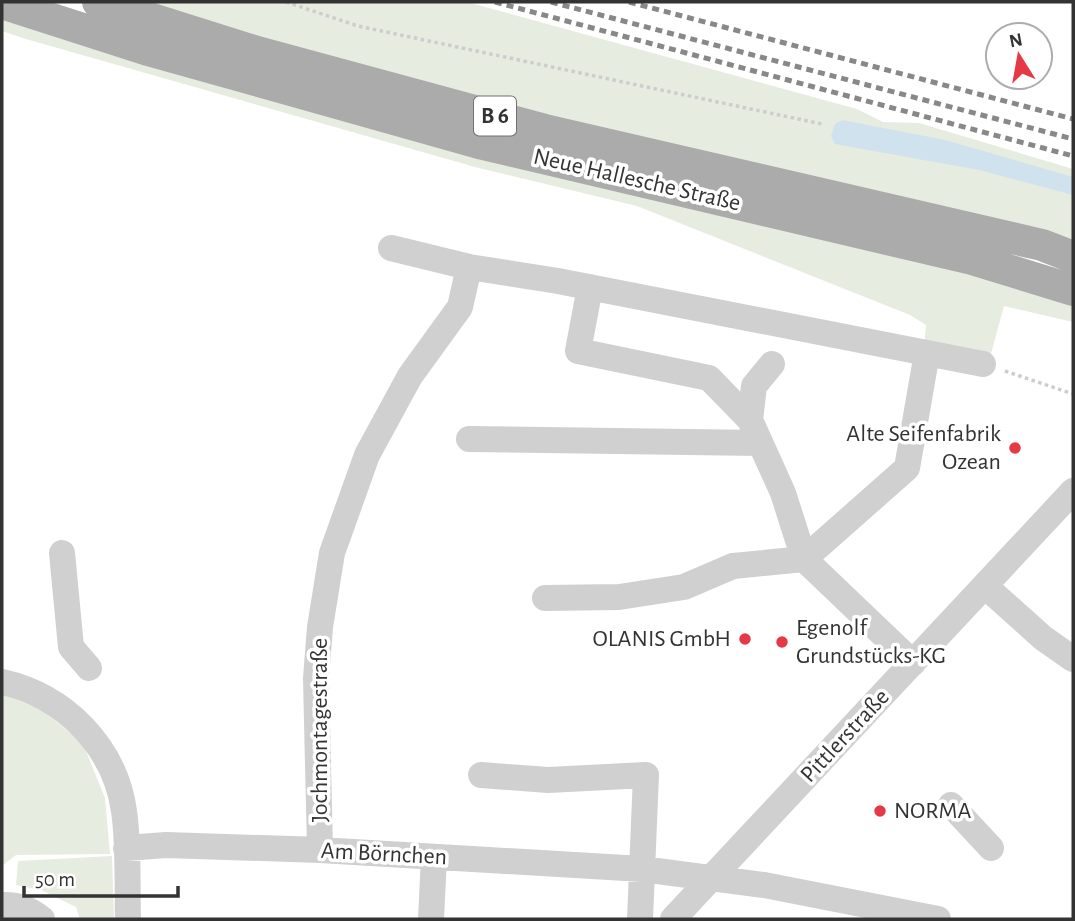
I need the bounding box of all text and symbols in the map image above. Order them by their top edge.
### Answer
north arrow [984,21,1054,91]
text: N [1008,30,1024,51]
road number: B 6 [474,97,516,136]
street label: Neue Hallesche Straße [531,144,743,216]
place label: Alte Seifenfabrik Ozean [846,422,1001,474]
marker: Alte Seifenfabrik Ozean [1007,440,1023,456]
place label: Egenolf Grundstücks-KG [796,616,946,668]
place label: OLANIS GmbH [592,627,731,651]
marker: OLANIS GmbH [737,631,753,647]
marker: Egenolf Grundstücks-KG [774,634,790,650]
street label: Jochmontagestraße [308,638,332,822]
street label: Pittlerstraße [796,685,894,787]
place label: NORMA [894,799,971,823]
marker: NORMA [872,803,888,819]
street label: Am Börnchen [320,839,448,869]
scale bar [24,855,178,899]
text: 50 m [35,869,75,890]

